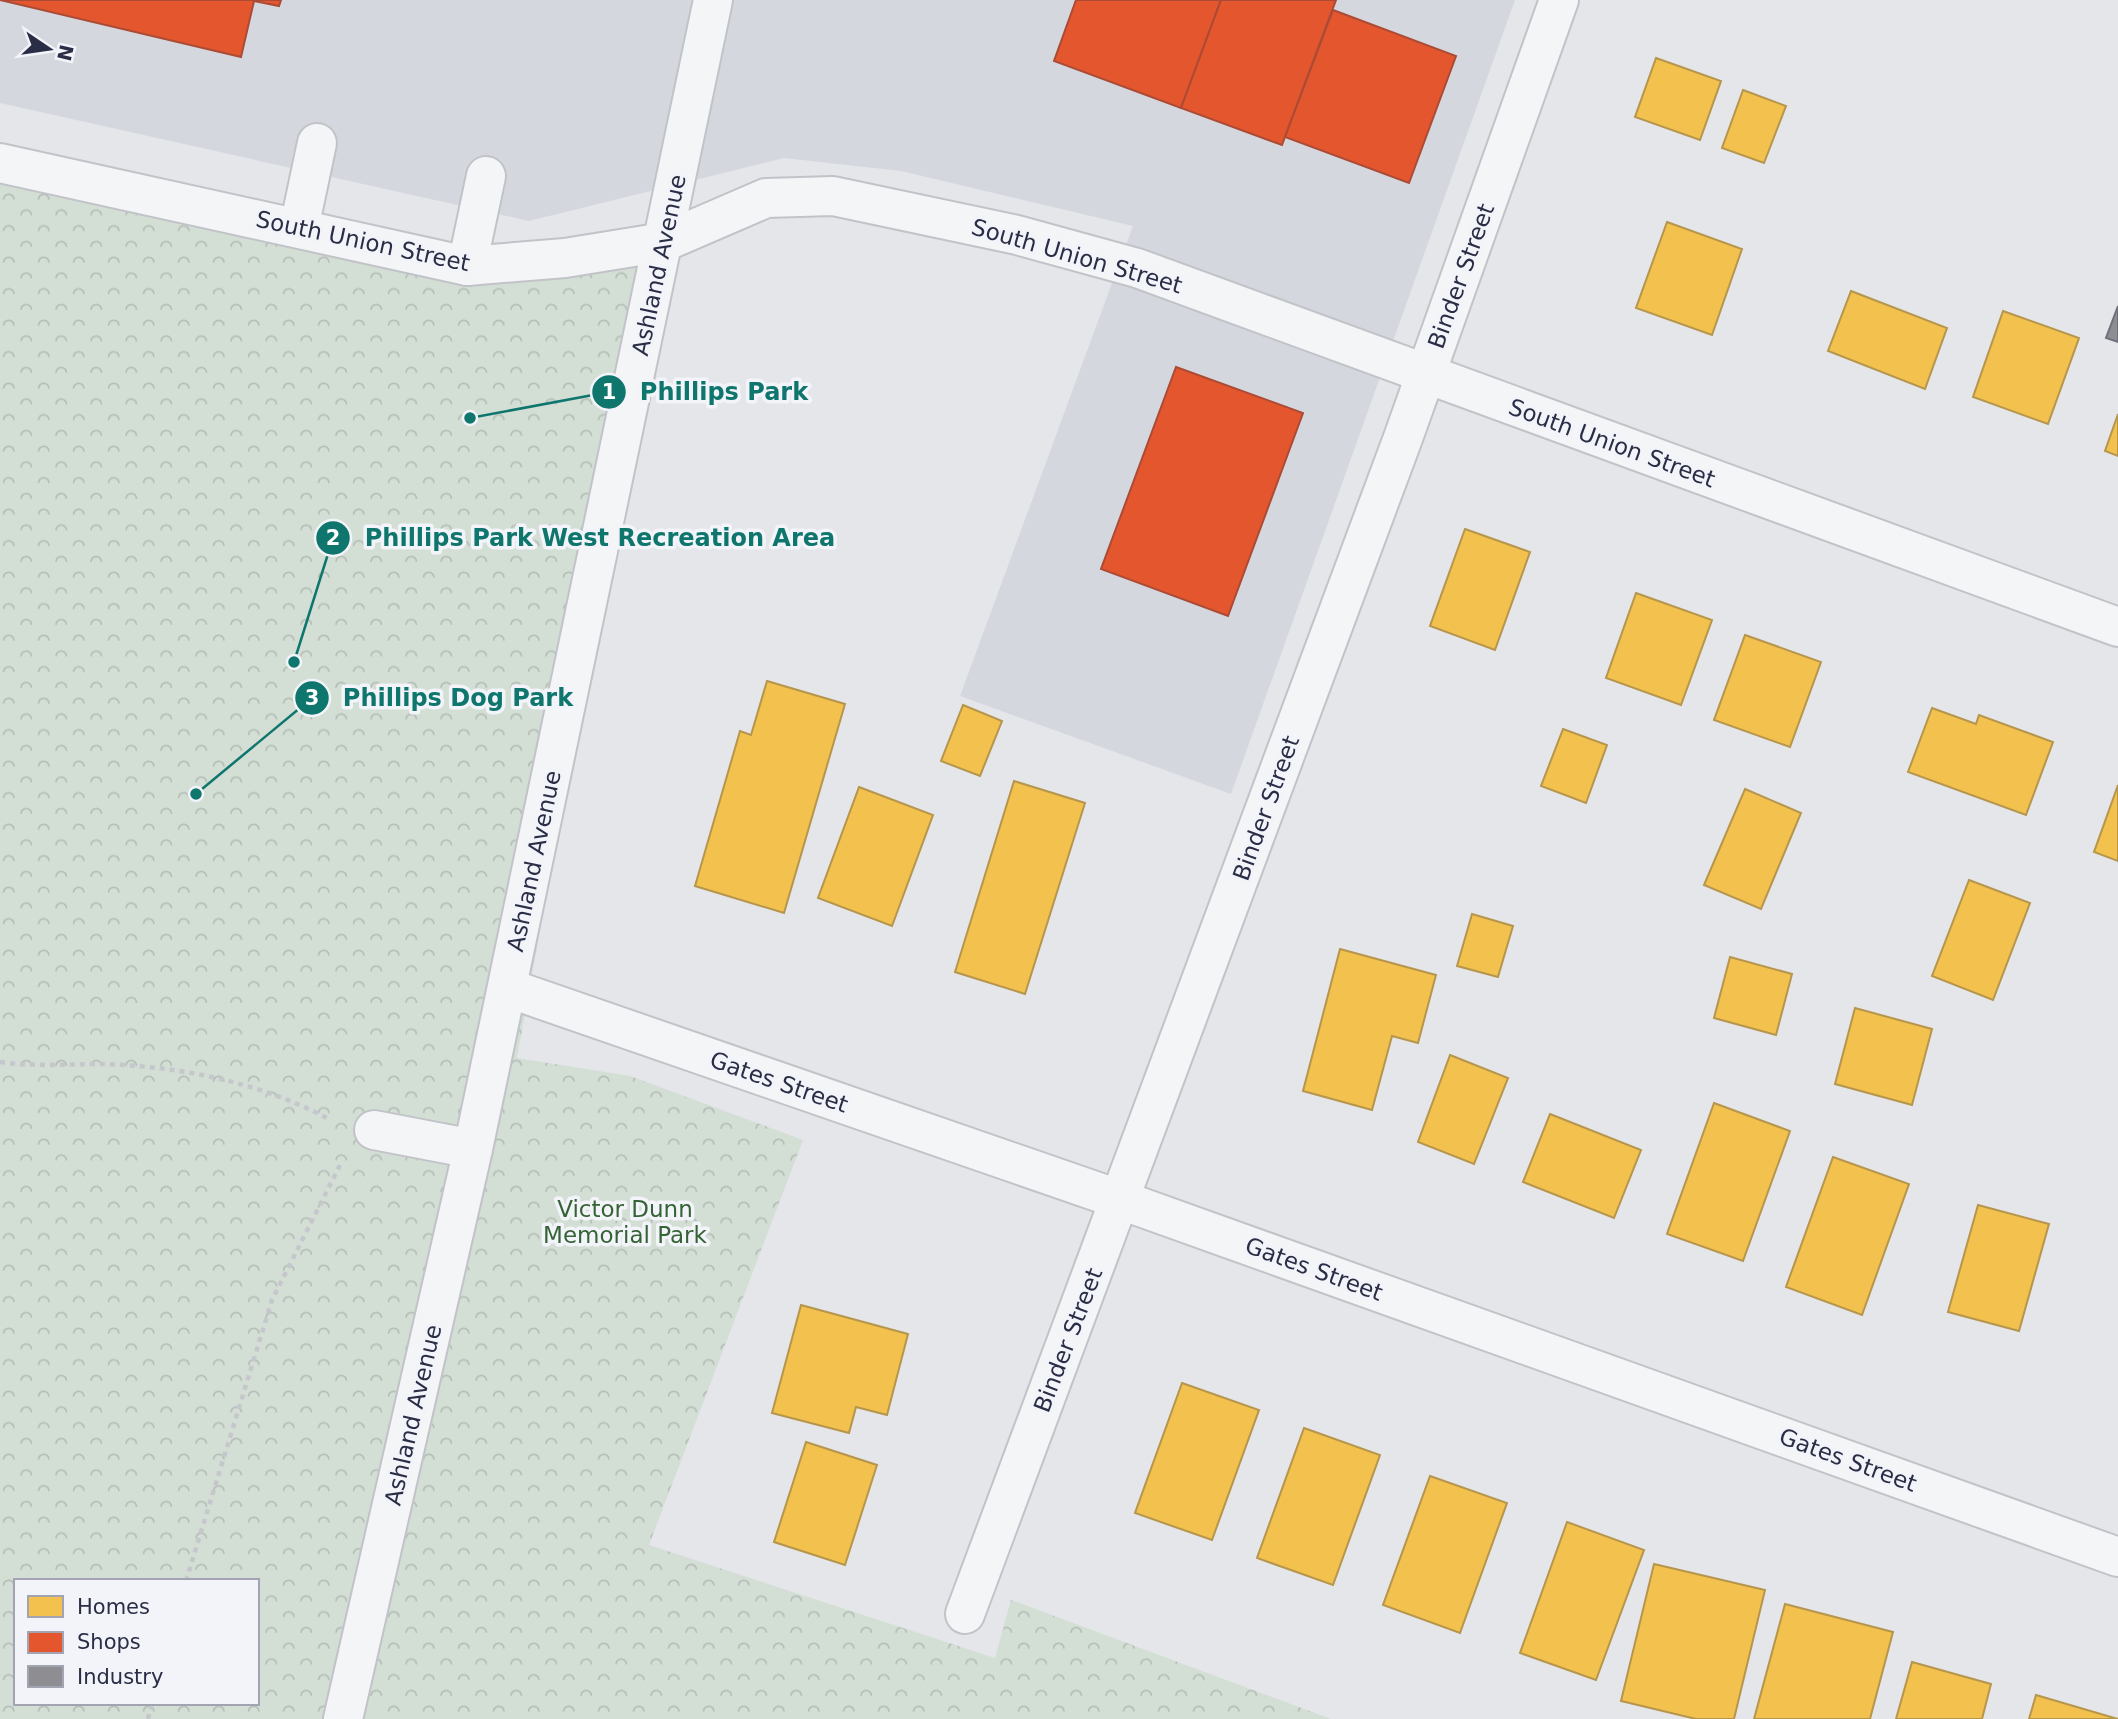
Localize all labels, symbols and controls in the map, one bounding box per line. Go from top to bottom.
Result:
north arrow [14,14,84,84]
text: N [53,43,78,63]
street label: Ashland Avenue [627,172,691,358]
street label: Binder Street [1423,200,1499,352]
street label: South Union Street [254,206,472,276]
street label: South Union Street [969,213,1185,299]
callout: Phillips Park [591,369,822,414]
text: Phillips Park [640,378,809,406]
text: 1 [602,380,616,404]
street label: South Union Street [1505,394,1719,492]
callout: Phillips Park West Recreation Area [316,515,849,560]
text: Phillips Park West Recreation Area [365,524,835,552]
text: 2 [326,526,340,550]
callout: Phillips Dog Park [294,675,588,720]
text: Phillips Dog Park [343,684,574,712]
text: 3 [305,686,319,710]
street label: Binder Street [1228,732,1304,884]
street label: Ashland Avenue [502,768,566,954]
street label: Gates Street [707,1046,851,1118]
park label: Victor Dunn Memorial Park [543,1196,708,1248]
street label: Gates Street [1242,1232,1386,1306]
street label: Binder Street [1029,1264,1107,1416]
street label: Ashland Avenue [380,1322,446,1508]
street label: Gates Street [1776,1423,1920,1497]
legend [14,1579,259,1705]
text: Homes [77,1595,150,1619]
text: Shops [77,1630,141,1654]
text: Industry [77,1665,163,1689]

